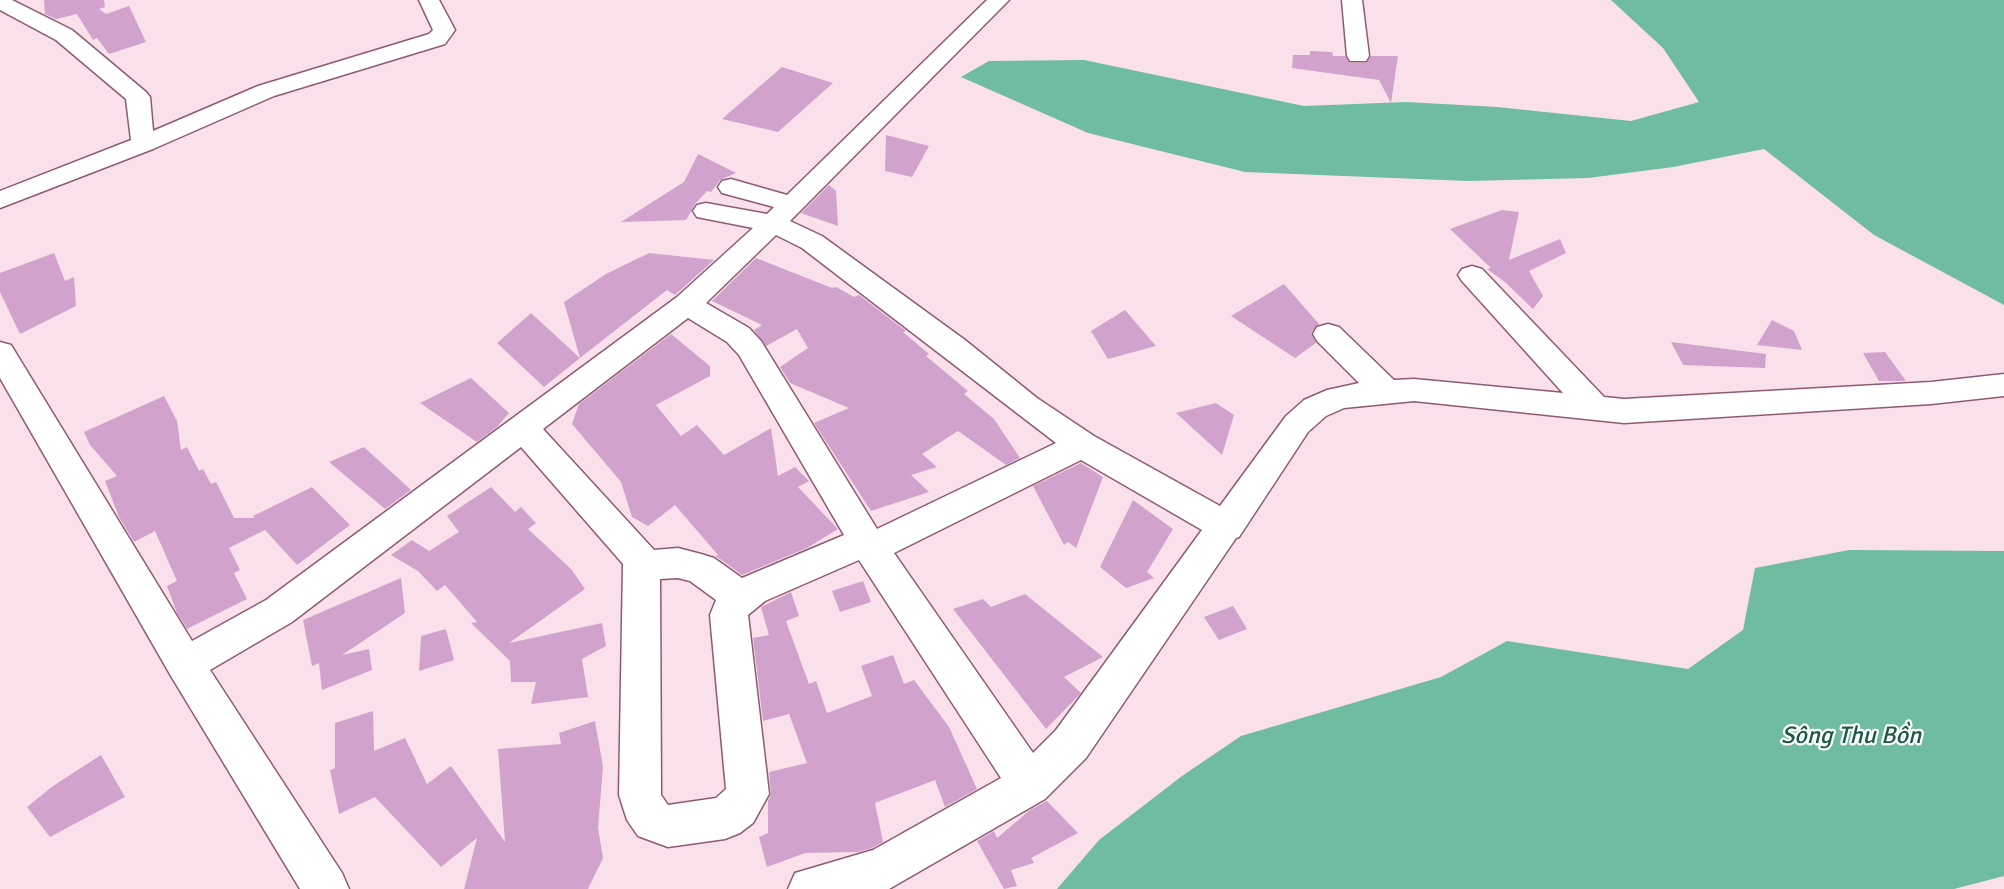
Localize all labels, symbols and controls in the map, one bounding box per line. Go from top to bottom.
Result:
water label: Sông Thu Bồn [1781,723,1921,751]

